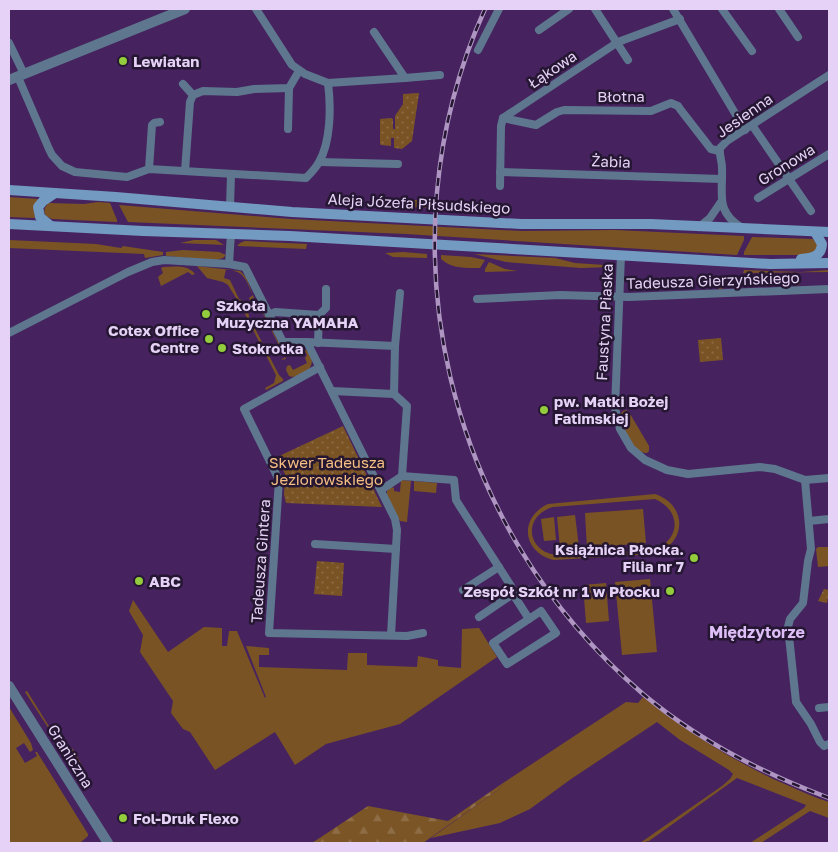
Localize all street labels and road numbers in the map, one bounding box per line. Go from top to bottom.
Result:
street label: Łąkowa [524,46,580,92]
street label: Błotna [597,87,645,105]
street label: Jesienna [712,89,776,141]
street label: Gronowa [754,139,818,189]
street label: Żabia [591,151,631,171]
street label: Aleja Józefa Piłsudskiego [327,189,511,217]
street label: Faustyna Piaska [592,263,616,381]
street label: Tadeusza Gierzyńskiego [626,268,800,292]
street label: Tadeusza Gintera [247,499,273,623]
street label: Graniczna [44,721,98,791]

